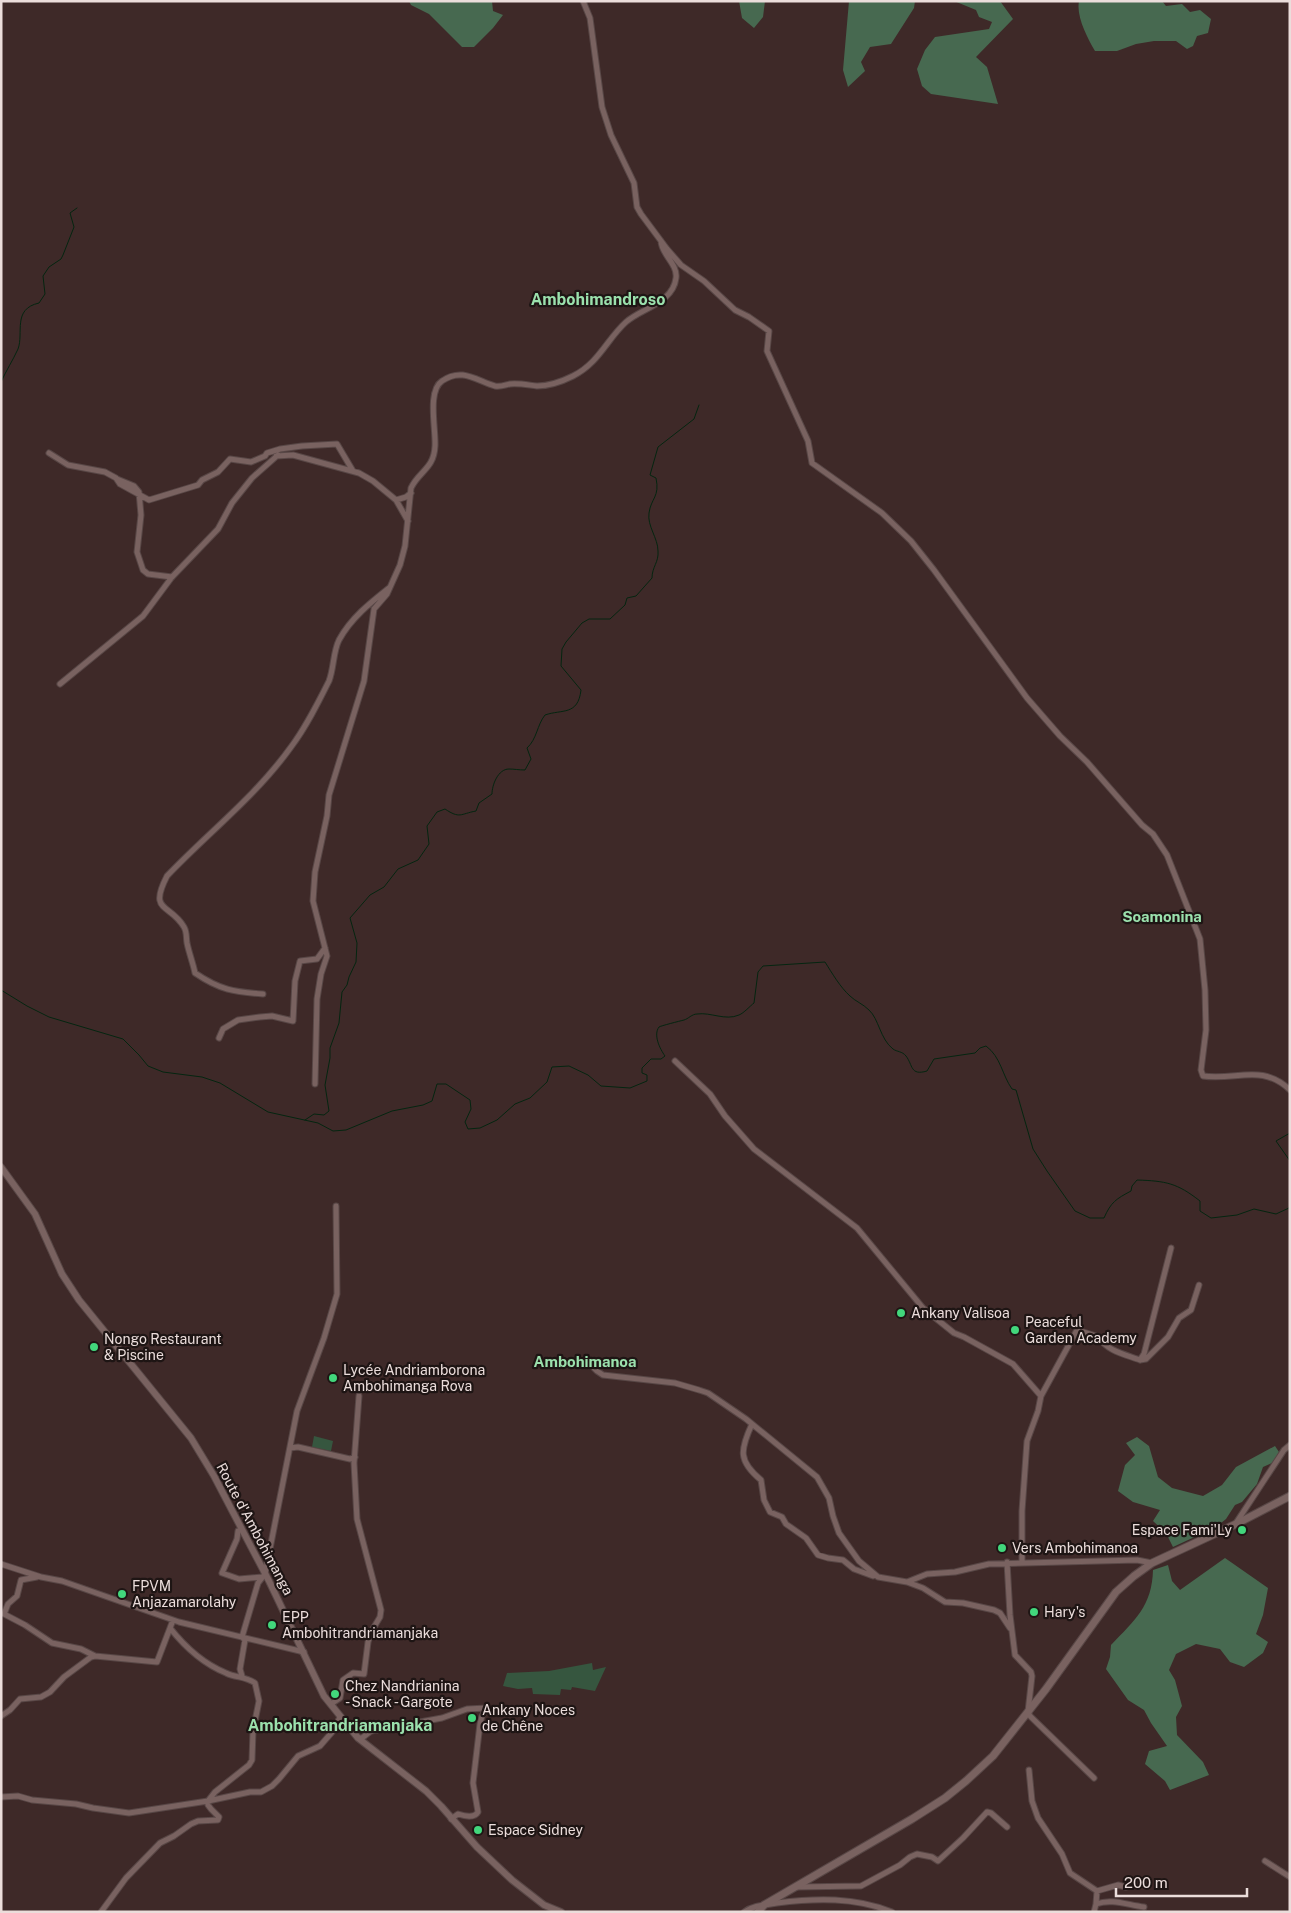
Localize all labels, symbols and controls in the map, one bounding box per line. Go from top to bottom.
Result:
district label: Ambohimandroso [531,290,665,309]
district label: Soamonina [1122,908,1202,925]
place label: Ankany Valisoa [911,1305,1010,1321]
marker: Ankany Valisoa [895,1307,907,1319]
place label: Peaceful Garden Academy [1025,1314,1137,1346]
marker: Peaceful Garden Academy [1009,1324,1021,1336]
place label: Nongo Restaurant & Piscine [104,1331,222,1363]
marker: Nongo Restaurant & Piscine [88,1341,100,1353]
district label: Ambohimanoa [534,1353,636,1370]
place label: Lycée Andriamborona Ambohimanga Rova [343,1362,485,1394]
marker: Lycée Andriamborona Ambohimanga Rova [327,1372,339,1384]
street label: Route d'Ambohimanga [213,1460,297,1598]
place label: Espace Fami'Ly [1132,1522,1233,1538]
marker: Espace Fami'Ly [1236,1524,1248,1536]
place label: Vers Ambohimanoa [1012,1540,1138,1556]
marker: Vers Ambohimanoa [996,1542,1008,1554]
place label: FPVM Anjazamarolahy [132,1578,237,1610]
marker: FPVM Anjazamarolahy [116,1588,128,1600]
place label: Hary's [1044,1604,1085,1620]
marker: Hary's [1028,1606,1040,1618]
place label: EPP Ambohitrandriamanjaka [282,1609,438,1641]
marker: EPP Ambohitrandriamanjaka [266,1619,278,1631]
place label: Chez Nandrianina - Snack - Gargote [345,1678,460,1710]
marker: Chez Nandrianina - Snack - Gargote [329,1688,341,1700]
place label: Ankany Noces de Chêne [482,1702,575,1734]
marker: Ankany Noces de Chêne [466,1712,478,1724]
district label: Ambohitrandriamanjaka [248,1716,432,1735]
place label: Espace Sidney [488,1822,584,1838]
marker: Espace Sidney [472,1824,484,1836]
scale bar [1116,1866,1247,1898]
text: 200 m [1124,1874,1168,1891]

